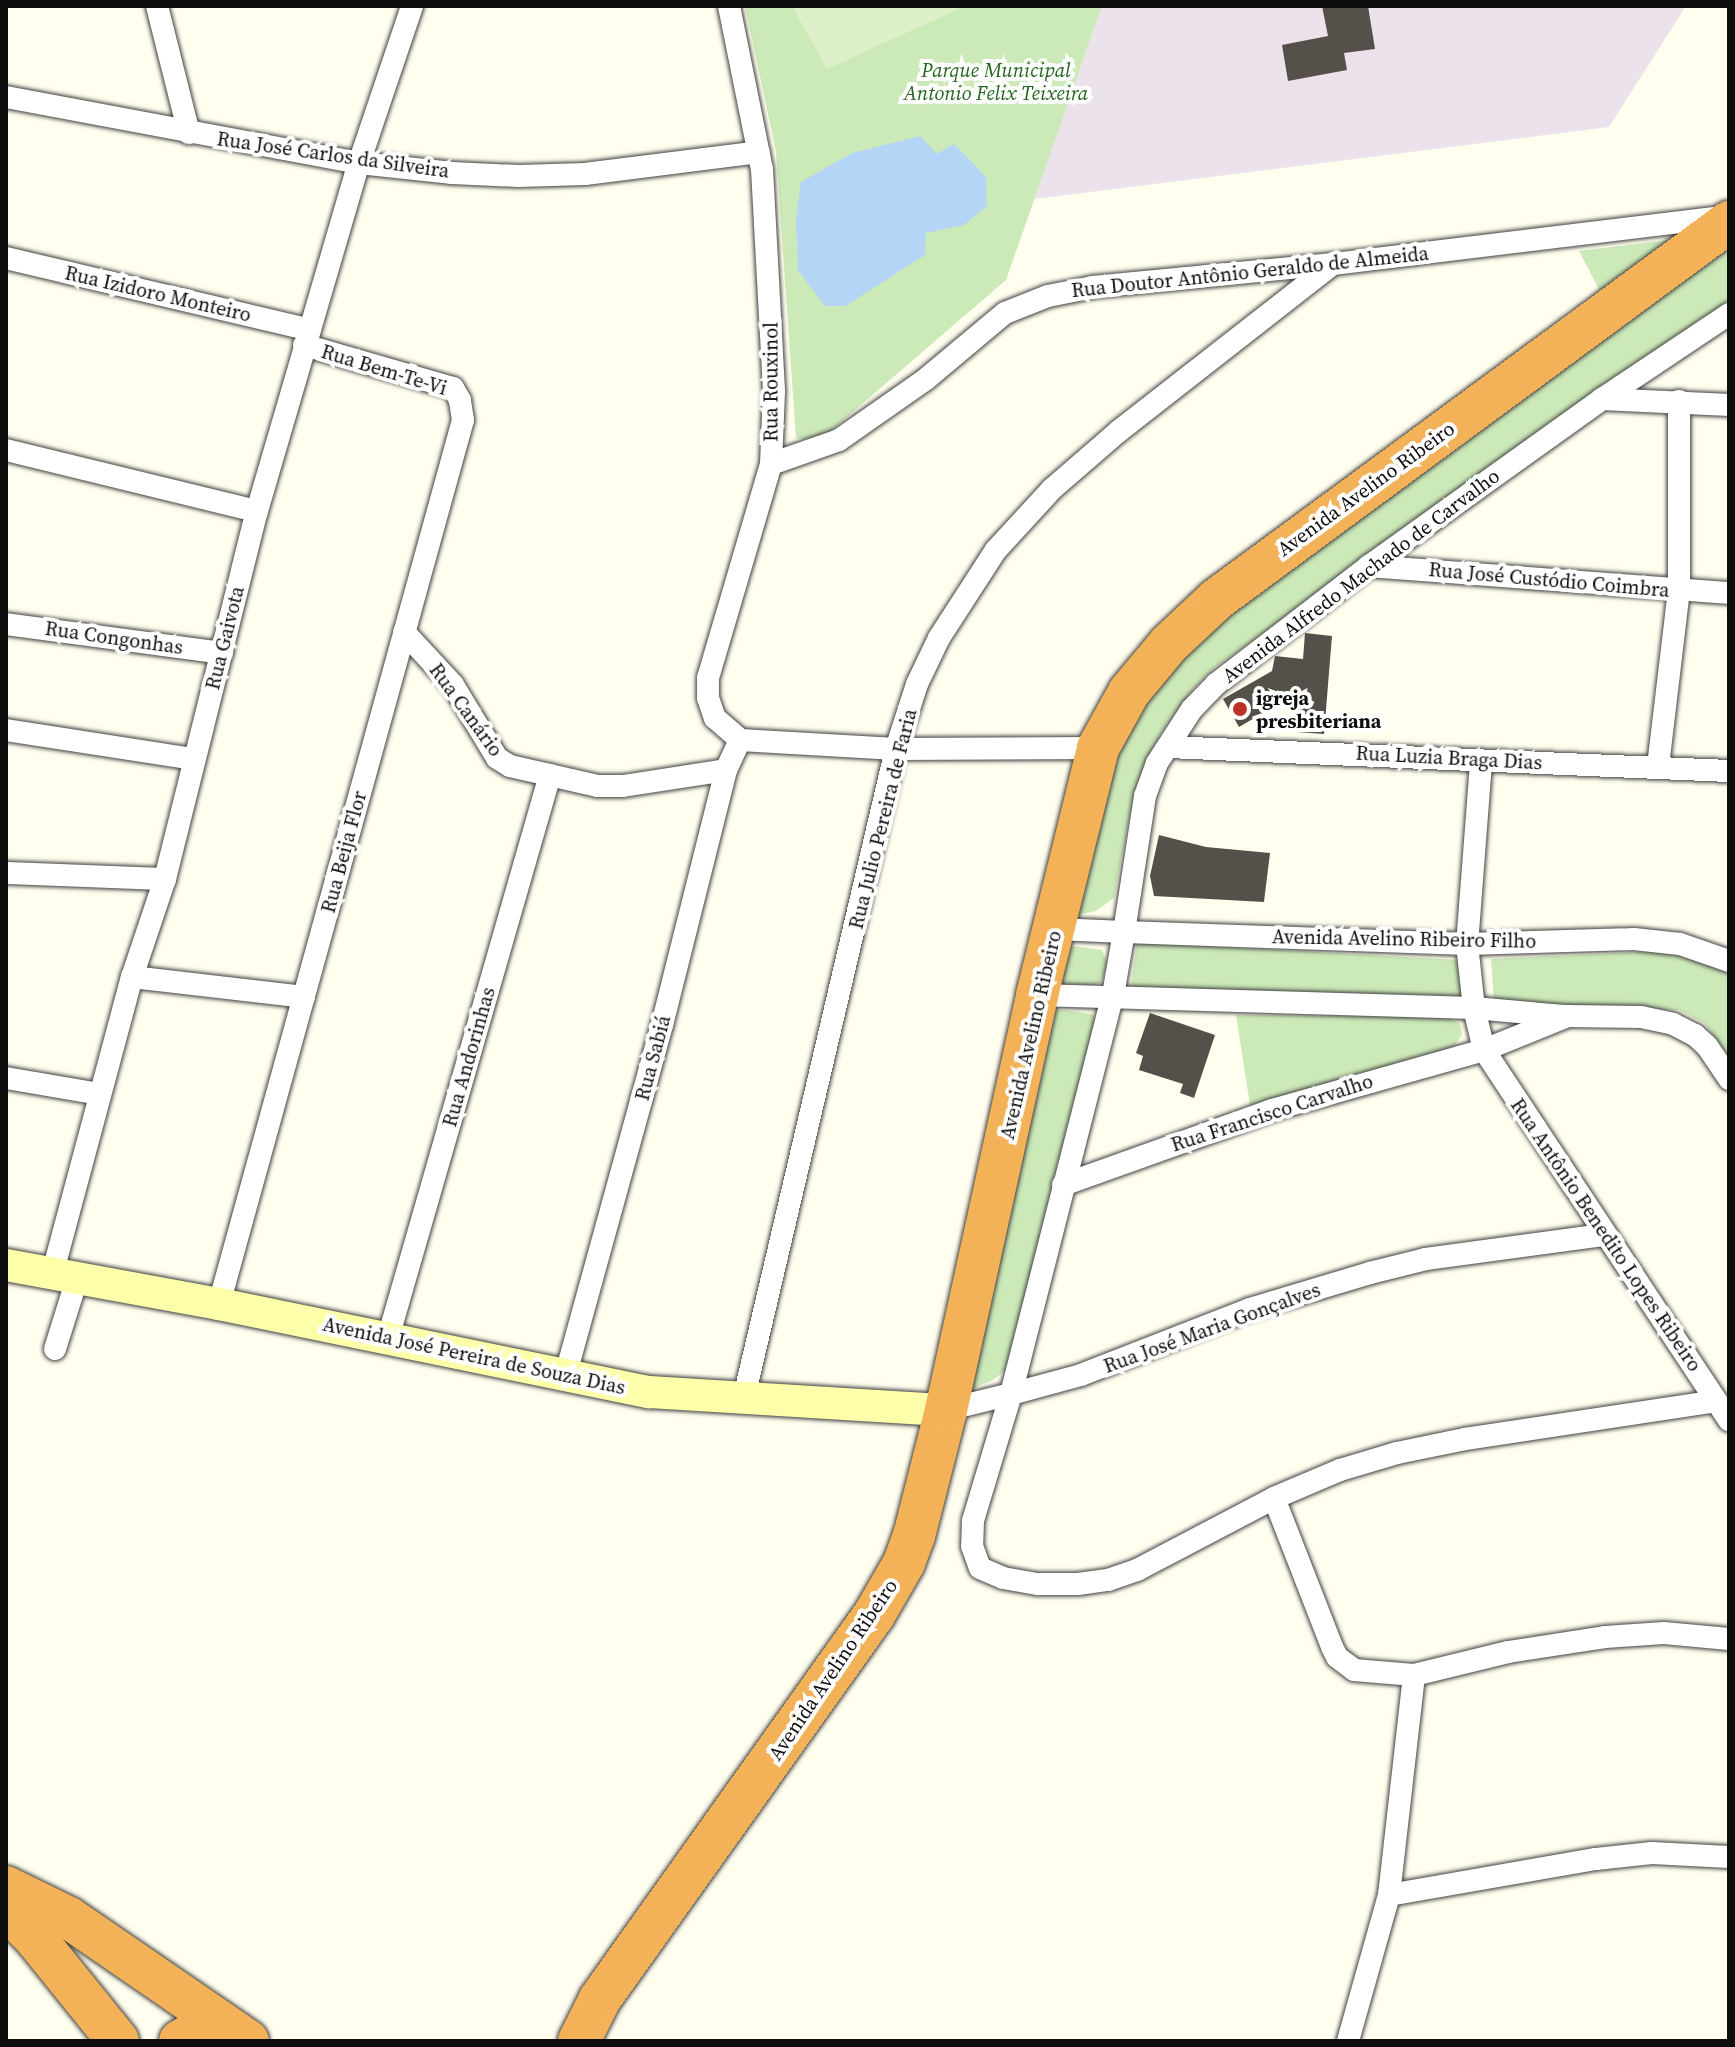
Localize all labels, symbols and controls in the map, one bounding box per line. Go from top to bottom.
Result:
park label: Parque Municipal Antonio Felix Teixeira [904,58,1088,105]
street label: Rua José Carlos da Silveira [215,127,451,183]
street label: Rua Doutor Antônio Geraldo de Almeida [1070,241,1430,303]
street label: Rua Izidoro Monteiro [62,261,254,327]
street label: Rua Rouxinol [759,322,783,442]
street label: Rua Bem-Te-Vi [318,340,450,400]
street label: Avenida Avelino Ribeiro [1273,417,1459,561]
street label: Avenida Alfredo Machado de Carvalho [1218,464,1504,688]
street label: Rua José Custódio Coimbra [1428,558,1670,602]
street label: Rua Gaivota [201,584,249,692]
street label: Rua Congonhas [43,616,185,660]
street label: Rua Canário [424,659,508,761]
place label: igreja presbiteriana [1256,686,1381,733]
marker: igreja presbiteriana [1231,700,1249,718]
street label: Rua Julio Pereira de Faria [844,706,922,932]
street label: Rua Luzia Braga Dias [1355,741,1543,775]
street label: Rua Beija Flor [316,788,372,916]
street label: Avenida Avelino Ribeiro Filho [1272,925,1536,953]
street label: Avenida Avelino Ribeiro [995,928,1067,1142]
street label: Rua Andorinhas [438,984,500,1130]
street label: Rua Sabiá [630,1013,676,1103]
street label: Rua Francisco Carvalho [1168,1069,1376,1157]
street label: Rua Antônio Benedito Lopes Ribeiro [1505,1094,1707,1376]
street label: Rua José Maria Gonçalves [1100,1278,1324,1378]
street label: Avenida José Pereira de Souza Dias [321,1312,627,1400]
street label: Avenida Avelino Ribeiro [763,1575,903,1765]

